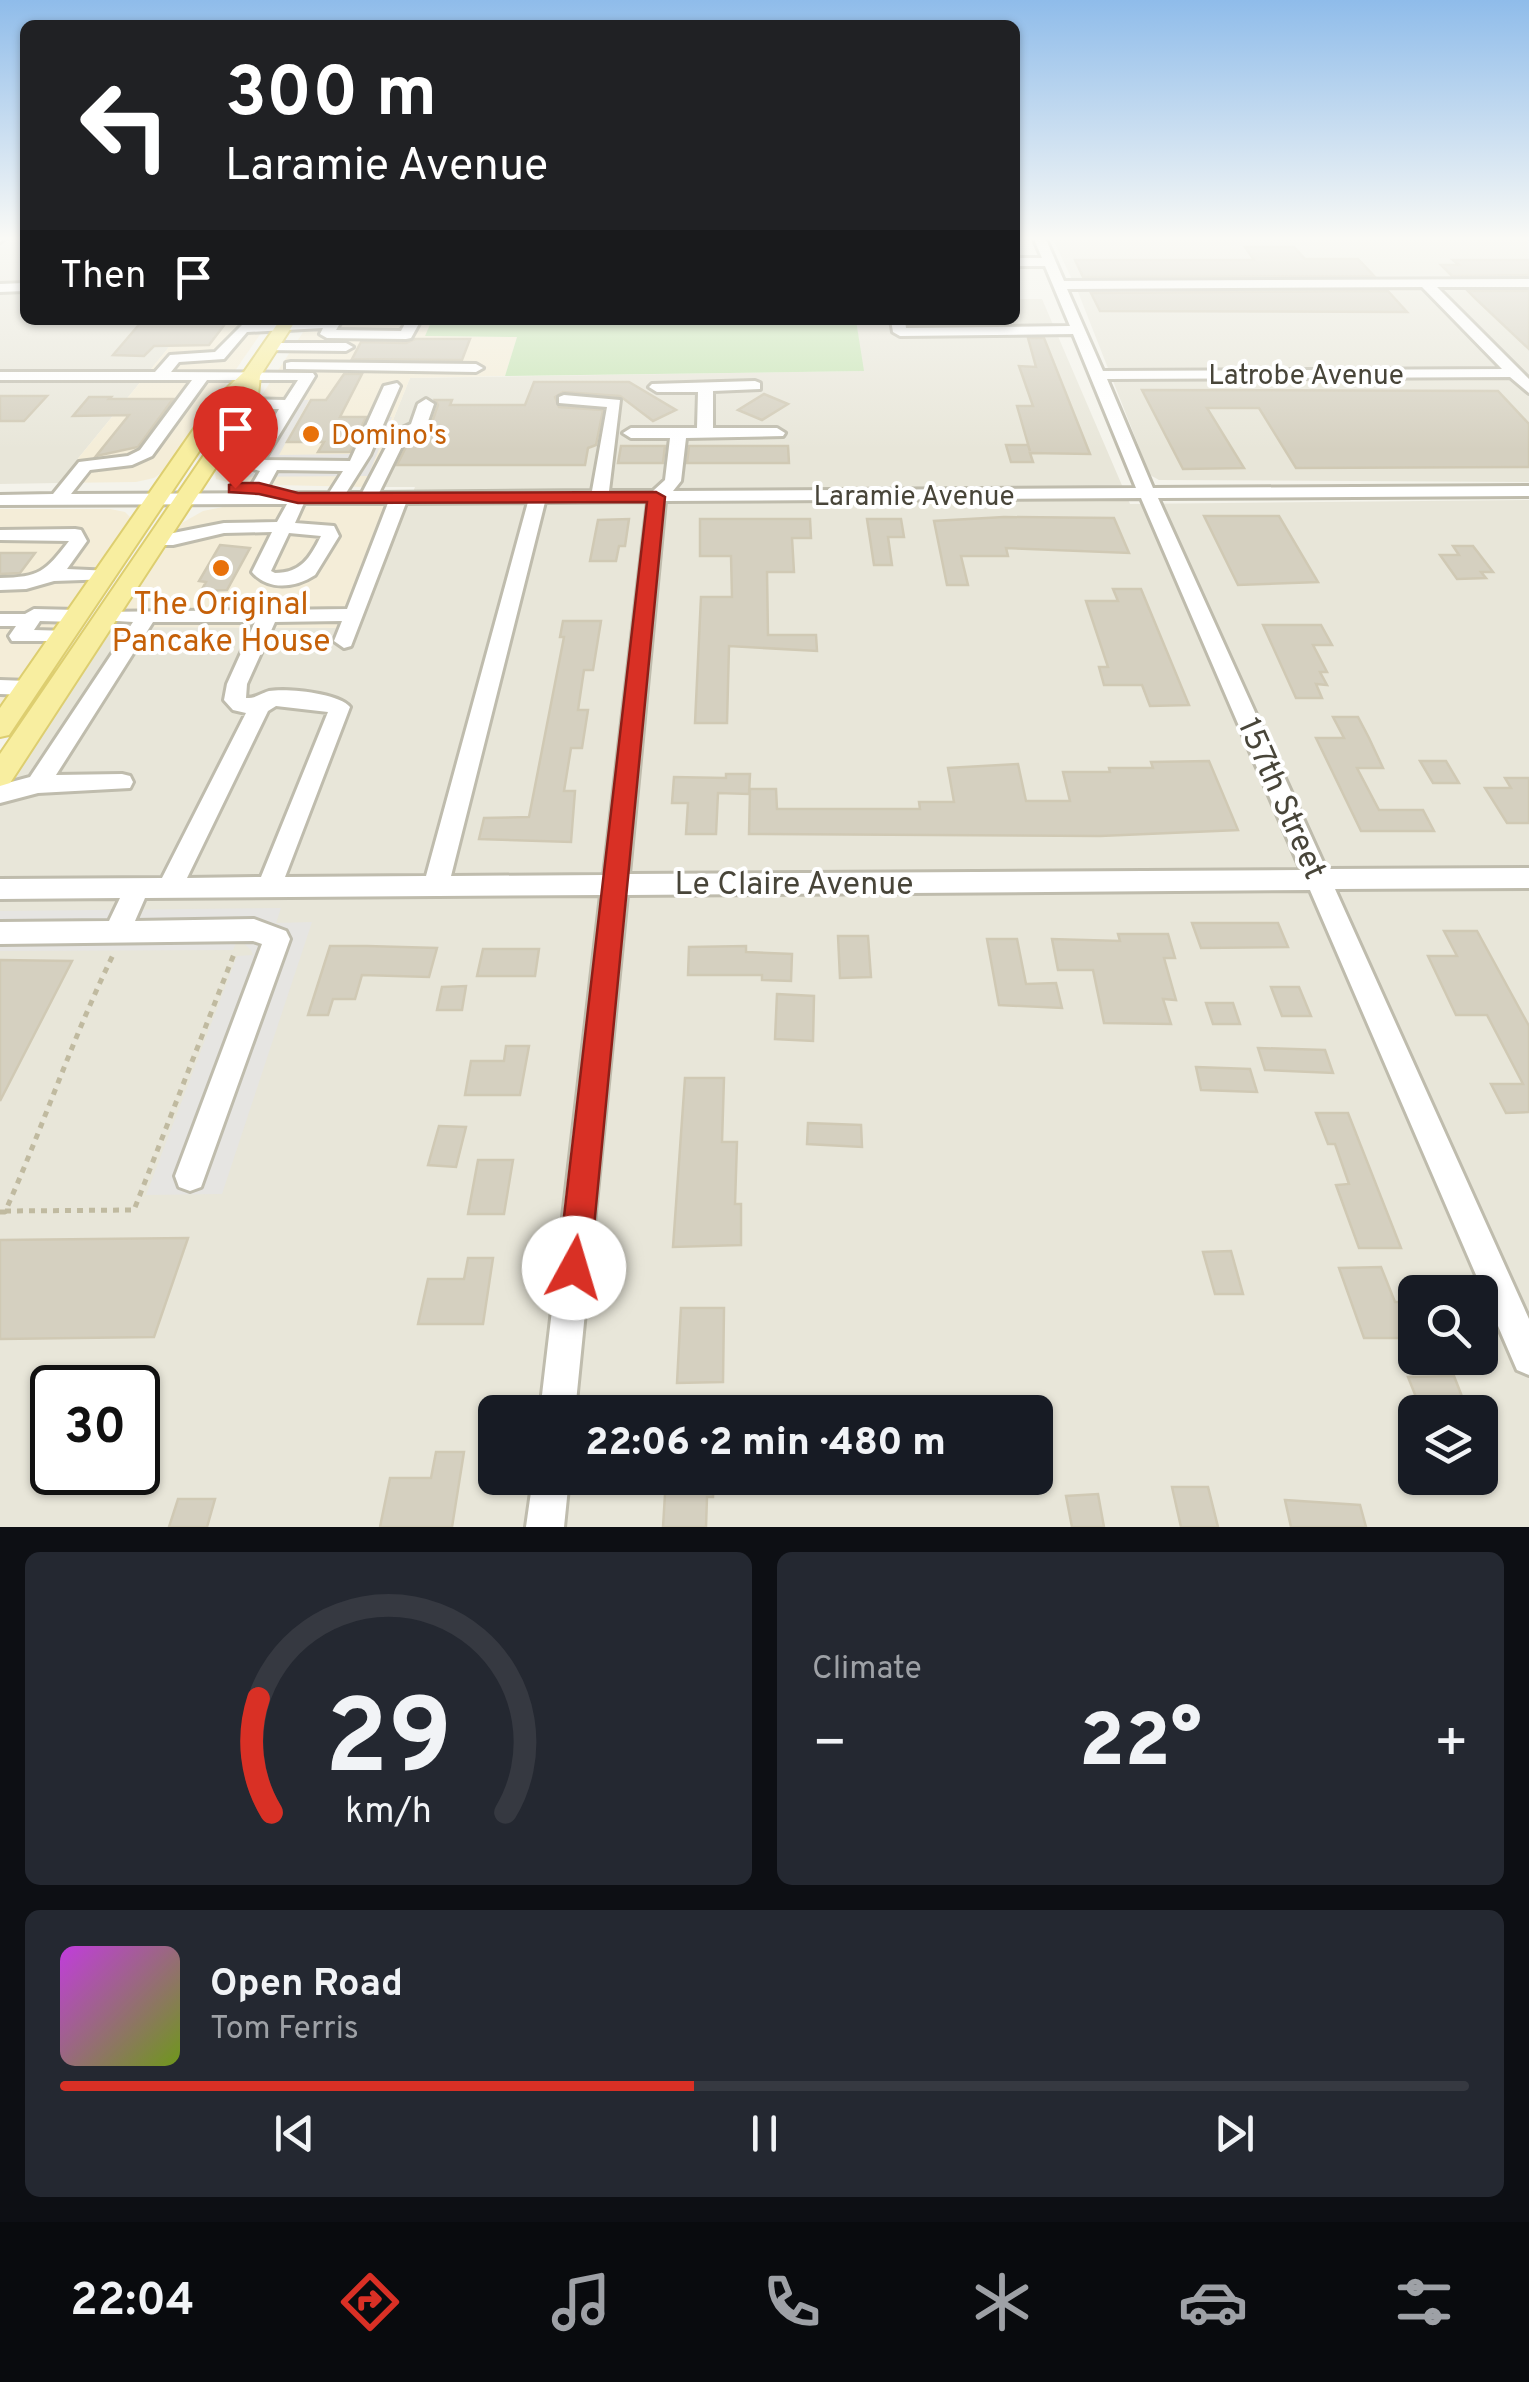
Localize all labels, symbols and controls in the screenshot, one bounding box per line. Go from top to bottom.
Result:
text: 300 m [225,52,437,141]
icon: left [60,60,190,190]
text: Laramie Avenue [225,139,548,196]
icon: arrive [166,250,221,305]
text: Then [60,253,146,302]
street label: Latrobe Avenue [1208,359,1404,395]
pin [193,386,278,489]
icon: arrive [208,401,263,456]
place label: Domino's [331,419,447,455]
marker: Domino's [300,423,322,445]
street label: Laramie Avenue [813,480,1015,516]
marker: The Original Pancake House [210,557,232,579]
place label: The Original Pancake House [112,586,330,663]
street label: 157th Street [1227,712,1334,886]
street label: Le Claire Avenue [675,866,913,906]
position arrow [522,1216,626,1320]
map controls [1398,1275,1498,1495]
button: search [1398,1275,1498,1375]
speed limit sign: 30 [30,1365,160,1495]
button: layers [1398,1395,1498,1495]
text: 22:06 · 2 min · 480 m [585,1420,946,1469]
text: Climate [812,1650,922,1690]
text: 29 [325,1678,452,1810]
text: 22° [1079,1698,1202,1793]
text: − [812,1711,847,1781]
text: + [1434,1711,1469,1781]
text: km/h [345,1790,432,1836]
text: Open Road [210,1961,403,2010]
text: Tom Ferris [210,2010,359,2050]
icon: previous [267,2106,322,2161]
icon: pause [737,2106,792,2161]
icon: next [1207,2106,1262,2161]
icon: directions [335,2267,405,2337]
icon: music [546,2267,616,2337]
icon: phone [757,2267,827,2337]
icon: climate [967,2267,1037,2337]
icon: car [1178,2267,1248,2337]
icon: filters [1389,2267,1459,2337]
text: 22:04 [70,2274,195,2331]

